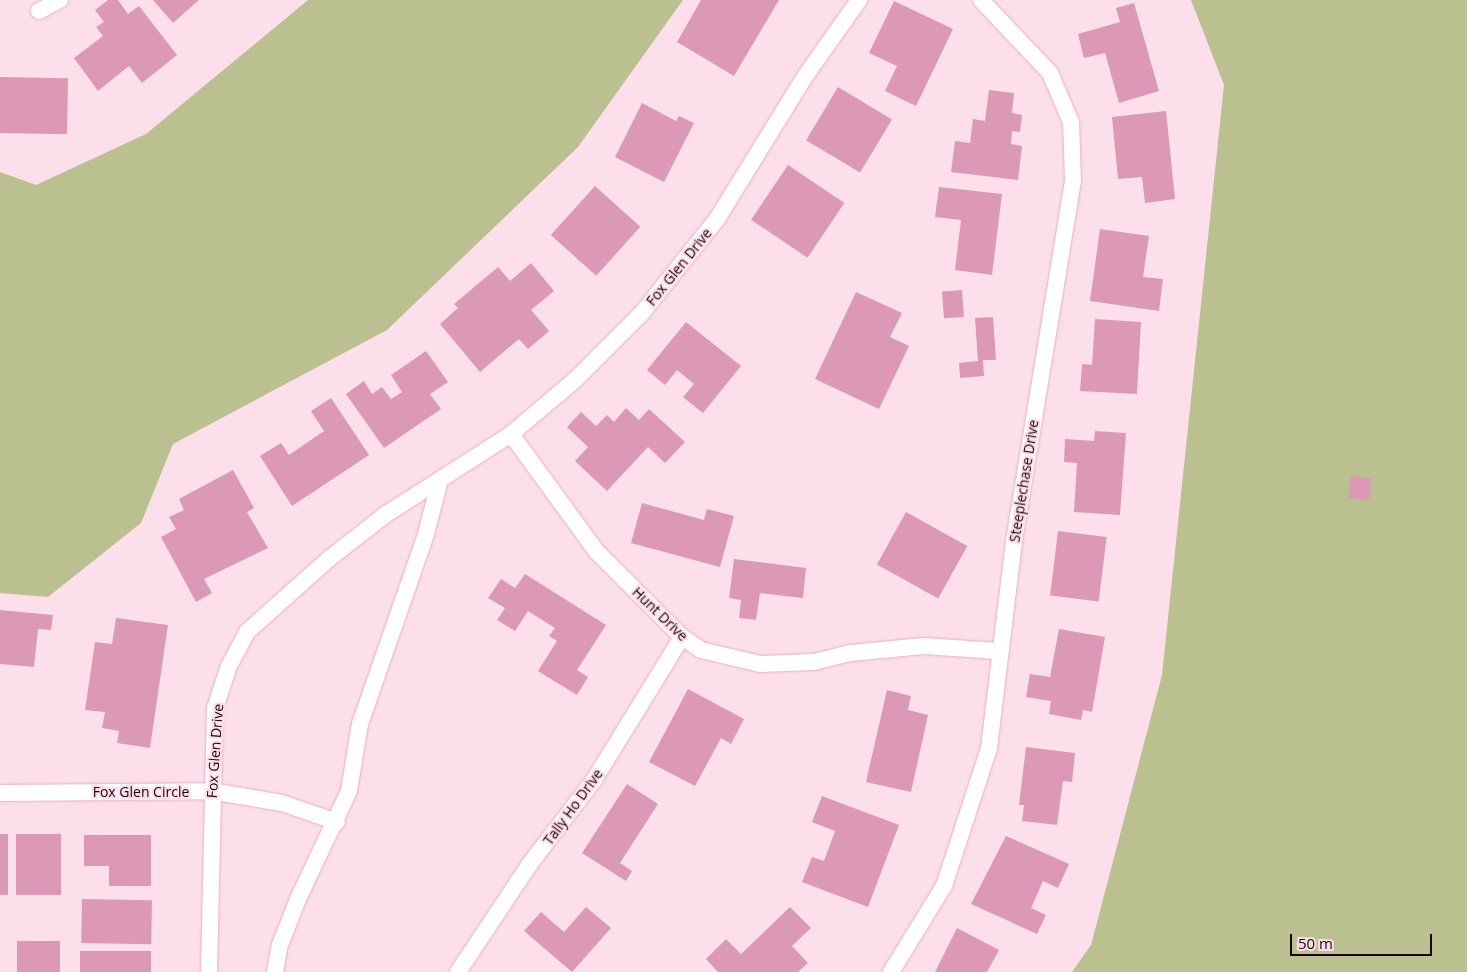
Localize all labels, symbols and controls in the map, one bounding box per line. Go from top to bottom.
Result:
street label: Fox Glen Drive [643,225,715,309]
street label: Steeplechase Drive [1006,419,1042,543]
street label: Hunt Drive [629,584,691,644]
street label: Fox Glen Drive [203,703,227,799]
street label: Tally Ho Drive [540,766,606,848]
street label: Fox Glen Circle [93,784,189,800]
scale bar [1292,924,1434,956]
text: 50 m [1298,933,1333,953]

